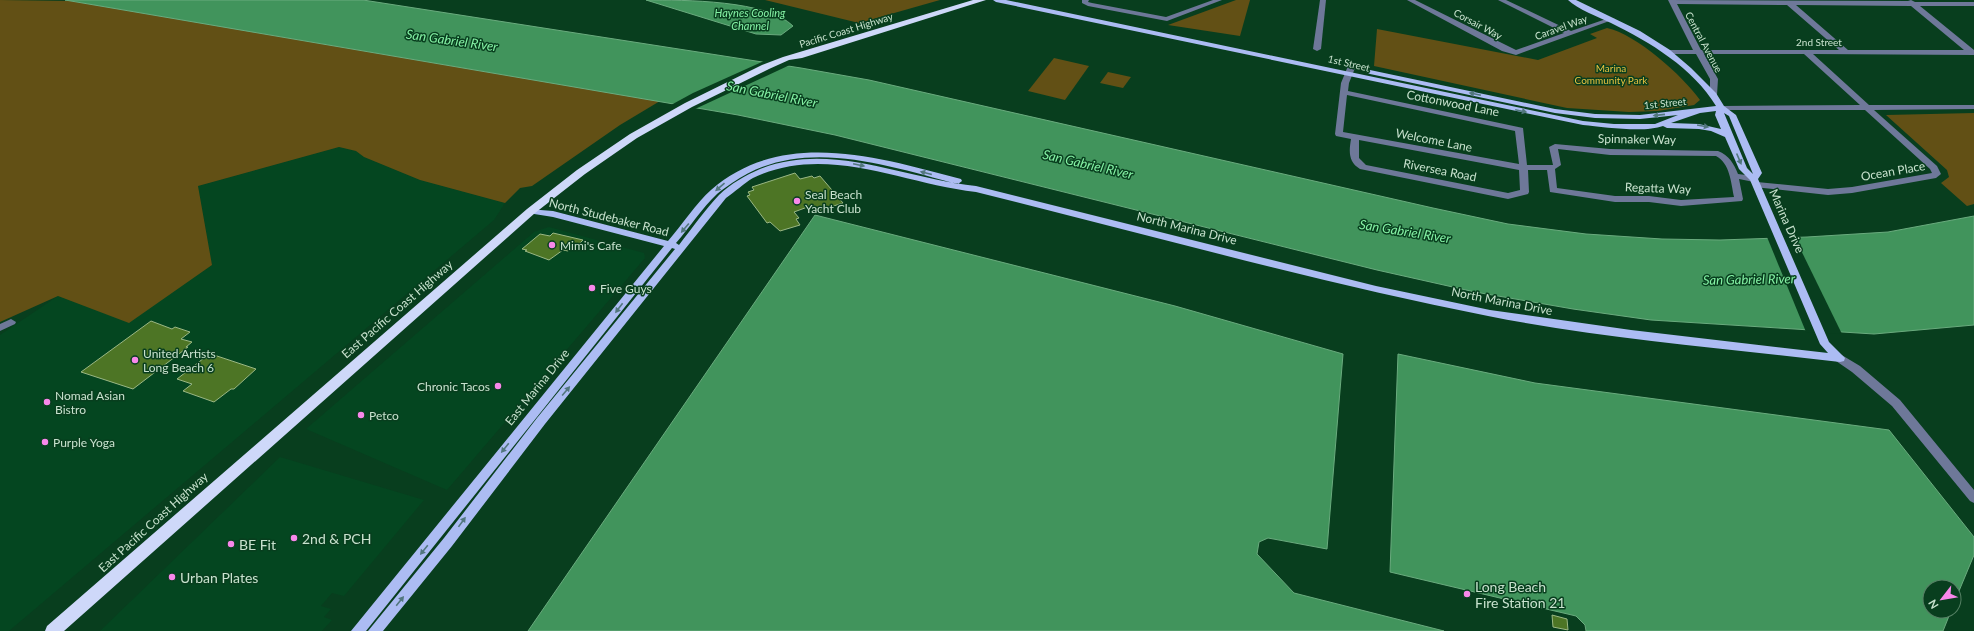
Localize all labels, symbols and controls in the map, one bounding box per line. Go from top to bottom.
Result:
water label: Haynes Cooling Channel [715,6,786,32]
street label: Corsair Way [1452,6,1505,42]
street label: Pacific Coast Highway [798,10,895,50]
street label: Central Avenue [1683,10,1725,74]
street label: Caravel Way [1533,12,1590,42]
water label: San Gabriel River [405,26,499,54]
street label: 2nd Street [1796,36,1842,48]
street label: 1st Street [1327,52,1372,74]
park label: Marina Community Park [1575,62,1648,86]
water label: San Gabriel River [725,77,819,111]
street label: Cottonwood Lane [1405,87,1501,119]
one-way arrow [1469,90,1481,96]
street label: 1st Street [1643,95,1687,111]
one-way arrow [1515,108,1527,114]
one-way arrow [1652,112,1665,118]
one-way arrow [1697,123,1709,129]
street label: Welcome Lane [1394,125,1474,155]
street label: Spinnaker Way [1598,131,1677,147]
water label: San Gabriel River [1041,146,1135,182]
one-way arrow [1736,154,1742,165]
street label: Riversea Road [1402,156,1478,184]
street label: Ocean Place [1860,158,1926,184]
one-way arrow [853,163,865,169]
one-way arrow [920,169,932,175]
street label: Regatta Way [1625,179,1692,197]
one-way arrow [714,183,725,192]
place label: Seal Beach Yacht Club [805,187,862,216]
street label: Marina Drive [1766,187,1808,255]
street label: North Studebaker Road [547,195,671,239]
marker: Seal Beach Yacht Club [792,196,802,206]
street label: North Marina Drive [1135,208,1239,248]
water label: San Gabriel River [1358,216,1452,246]
one-way arrow [680,223,689,233]
place label: Mimi's Cafe [560,238,622,253]
marker: Mimi's Cafe [547,240,557,250]
street label: East Pacific Coast Highway [338,256,456,361]
water label: San Gabriel River [1703,270,1796,288]
place label: Five Guys [600,281,652,296]
marker: Five Guys [587,283,597,293]
street label: North Marina Drive [1450,284,1554,318]
one-way arrow [615,302,623,313]
place label: United Artists Long Beach 6 [143,346,216,375]
street label: East Marina Drive [502,346,572,428]
marker: United Artists Long Beach 6 [130,355,140,365]
place label: Chronic Tacos [417,379,490,394]
marker: Chronic Tacos [493,381,503,391]
one-way arrow [561,385,570,396]
place label: Nomad Asian Bistro [55,388,125,417]
marker: Nomad Asian Bistro [42,397,52,407]
place label: Petco [369,408,399,423]
marker: Petco [356,410,366,420]
place label: Purple Yoga [53,435,115,450]
marker: Purple Yoga [40,437,50,447]
one-way arrow [501,443,510,454]
street label: East Pacific Coast Highway [95,468,211,575]
one-way arrow [458,517,466,528]
place label: 2nd & PCH [302,530,371,547]
marker: 2nd & PCH [289,533,299,543]
place label: BE Fit [239,536,276,553]
marker: BE Fit [226,539,236,549]
one-way arrow [419,544,428,555]
place label: Urban Plates [180,569,258,586]
marker: Urban Plates [167,572,177,582]
place label: Long Beach Fire Station 21 [1475,578,1565,611]
north arrow [1922,579,1962,619]
marker: Long Beach Fire Station 21 [1462,589,1472,599]
one-way arrow [395,595,404,606]
text: N [1925,597,1941,611]

